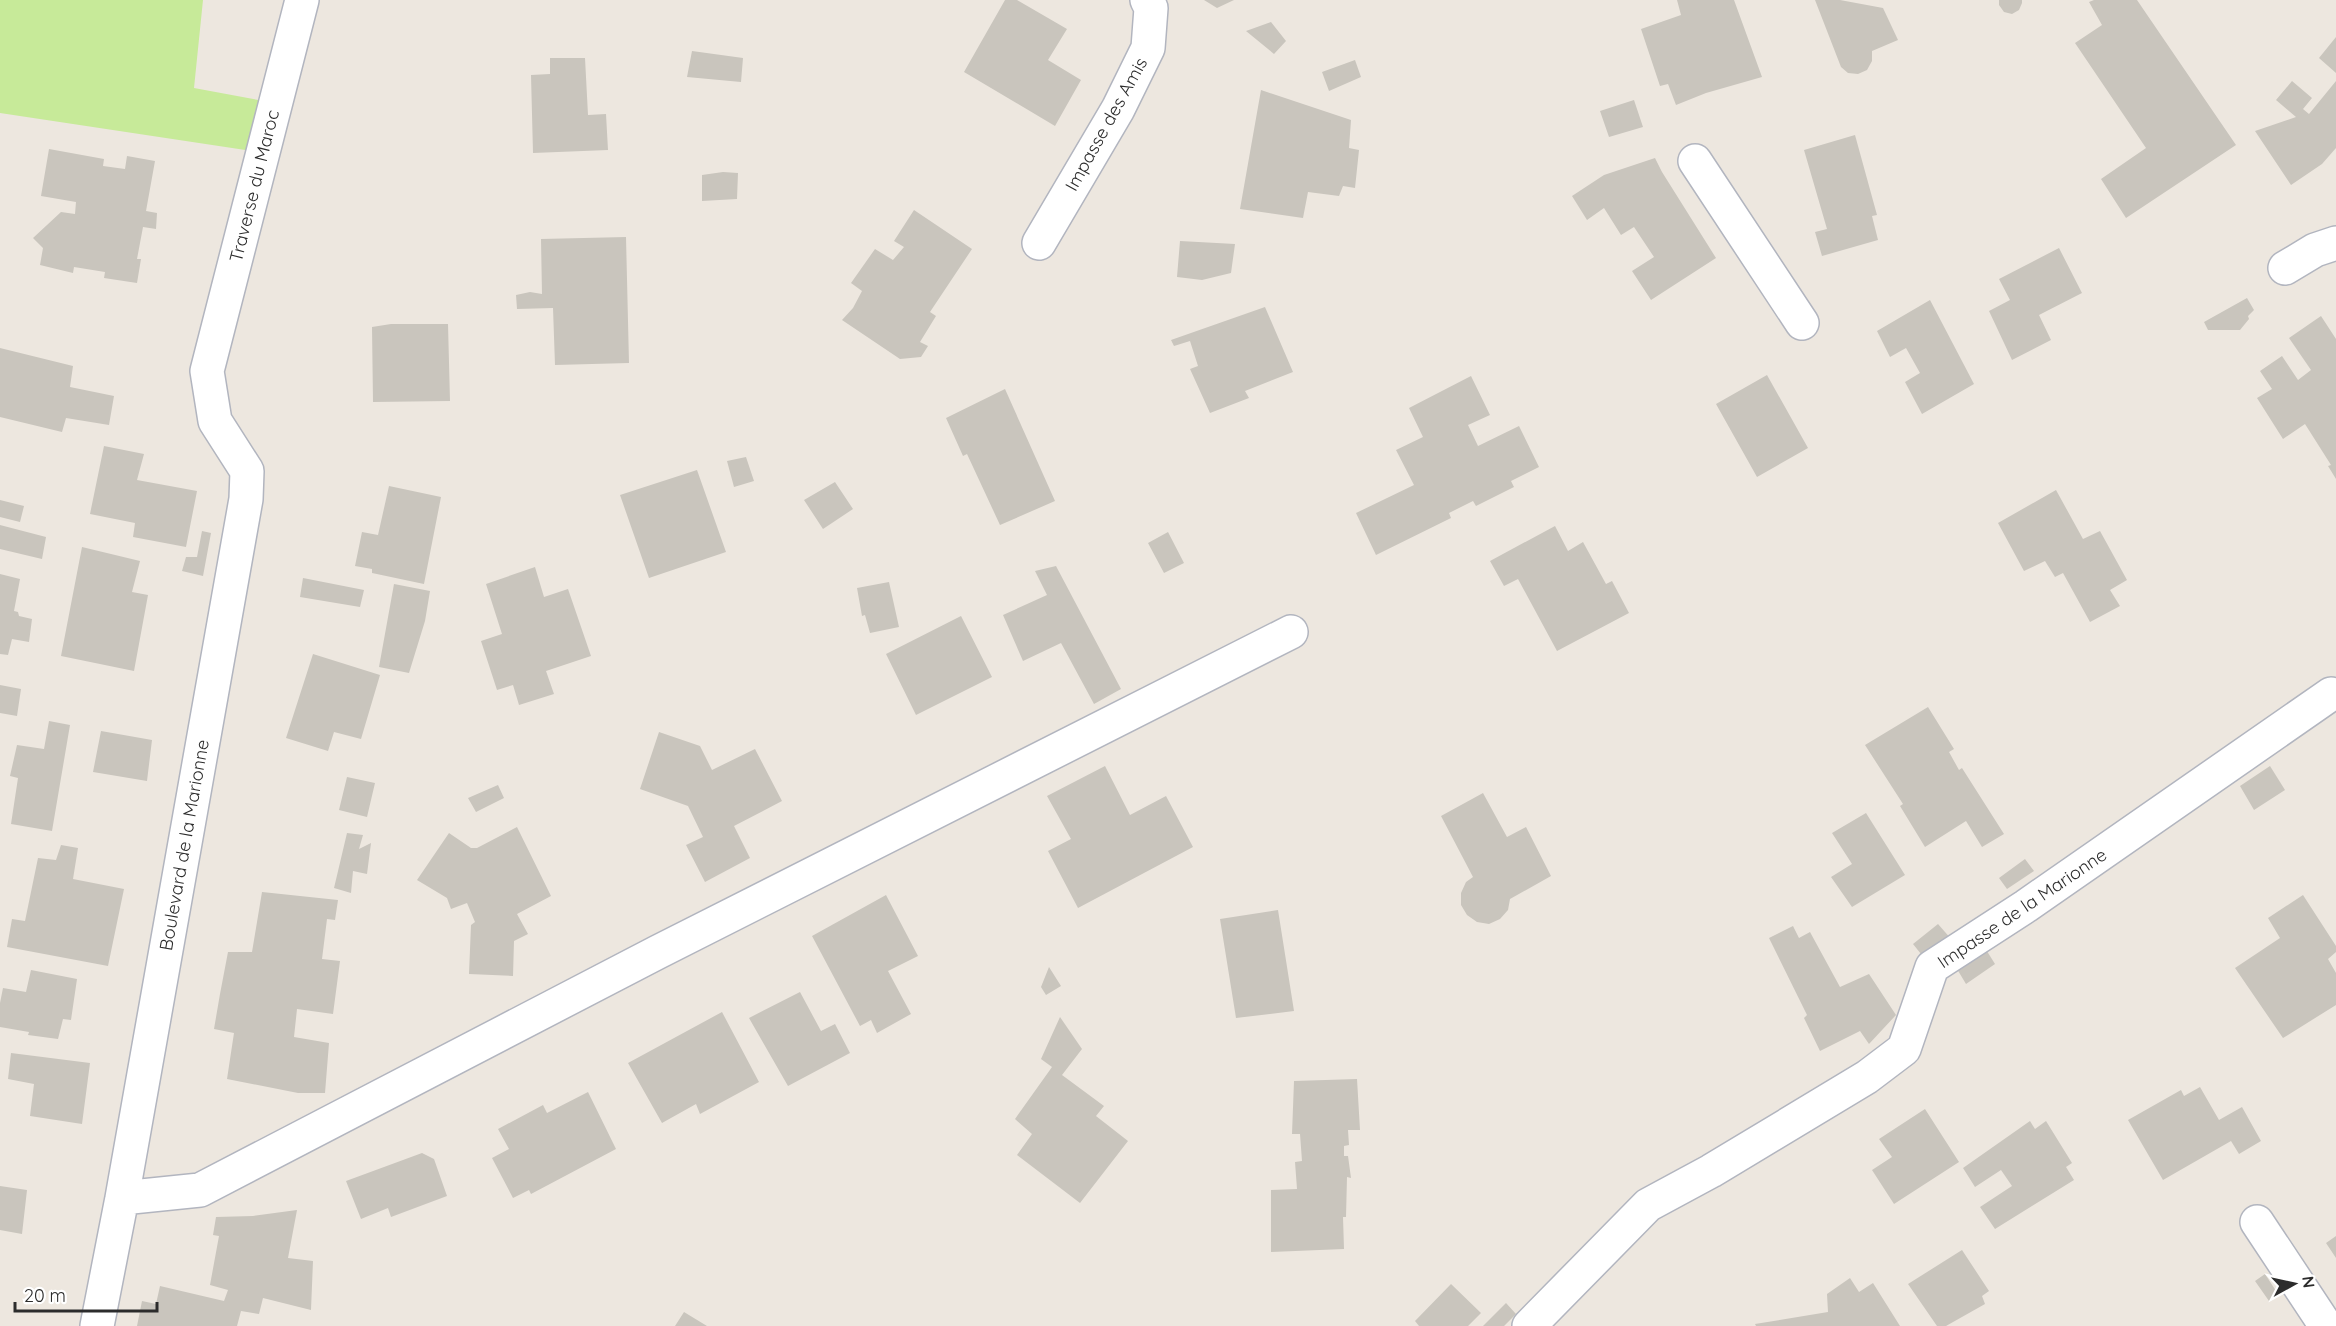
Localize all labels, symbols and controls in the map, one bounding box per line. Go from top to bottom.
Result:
street label: Impasse des Amis [1060,53,1152,195]
street label: Traverse du Maroc [224,107,284,265]
street label: Boulevard de la Marionne [154,738,214,952]
street label: Impasse de la Marionne [1933,843,2111,973]
north arrow [2264,1254,2324,1314]
scale bar [15,1275,158,1313]
text: N [2298,1275,2320,1289]
text: 20 m [24,1284,66,1307]

